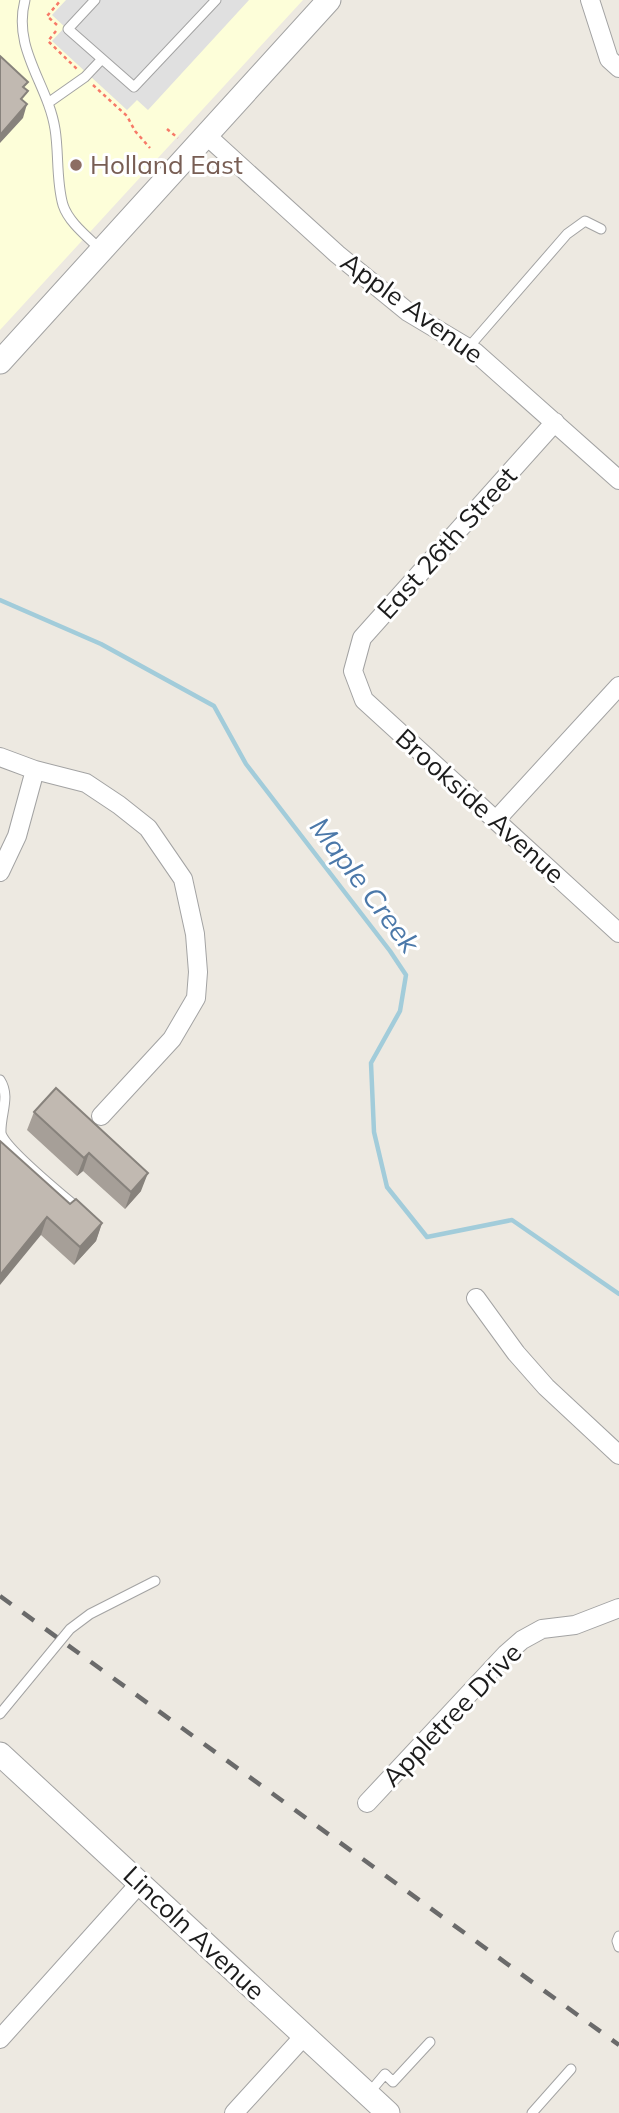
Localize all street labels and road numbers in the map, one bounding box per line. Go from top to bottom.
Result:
street label: Apple Avenue [335,245,490,370]
street label: East 26th Street [370,460,524,626]
street label: Brookside Avenue [389,721,572,890]
street label: Appletree Drive [375,1636,528,1793]
street label: Lincoln Avenue [117,1859,272,2007]

